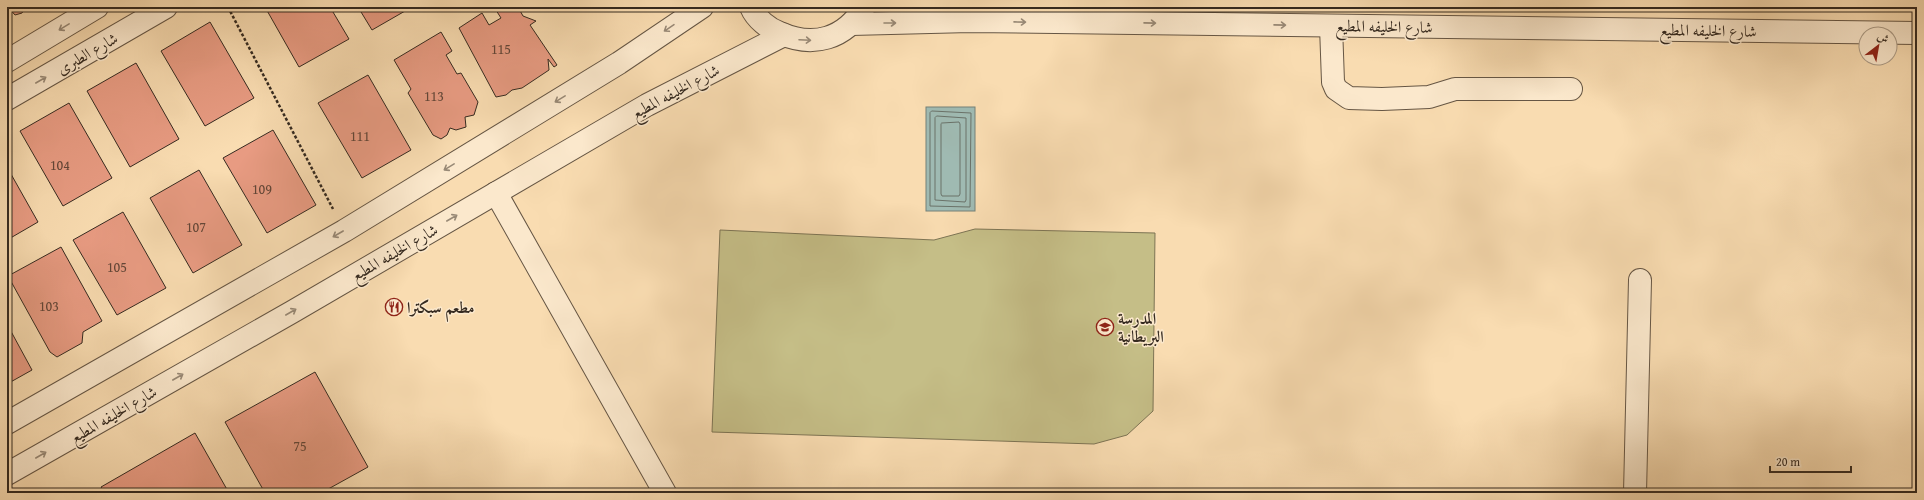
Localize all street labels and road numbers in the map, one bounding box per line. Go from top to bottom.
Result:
street label: شارع الخليفه المطيع [1335,13,1433,43]
street label: شارع الخليفه المطيع [1659,17,1757,47]
street label: شارع الطبرى [52,26,123,82]
street label: شارع الخليفه المطيع [626,58,725,128]
street label: شارع الخليفه المطيع [346,217,444,290]
street label: شارع الخليفه المطيع [65,379,163,452]

